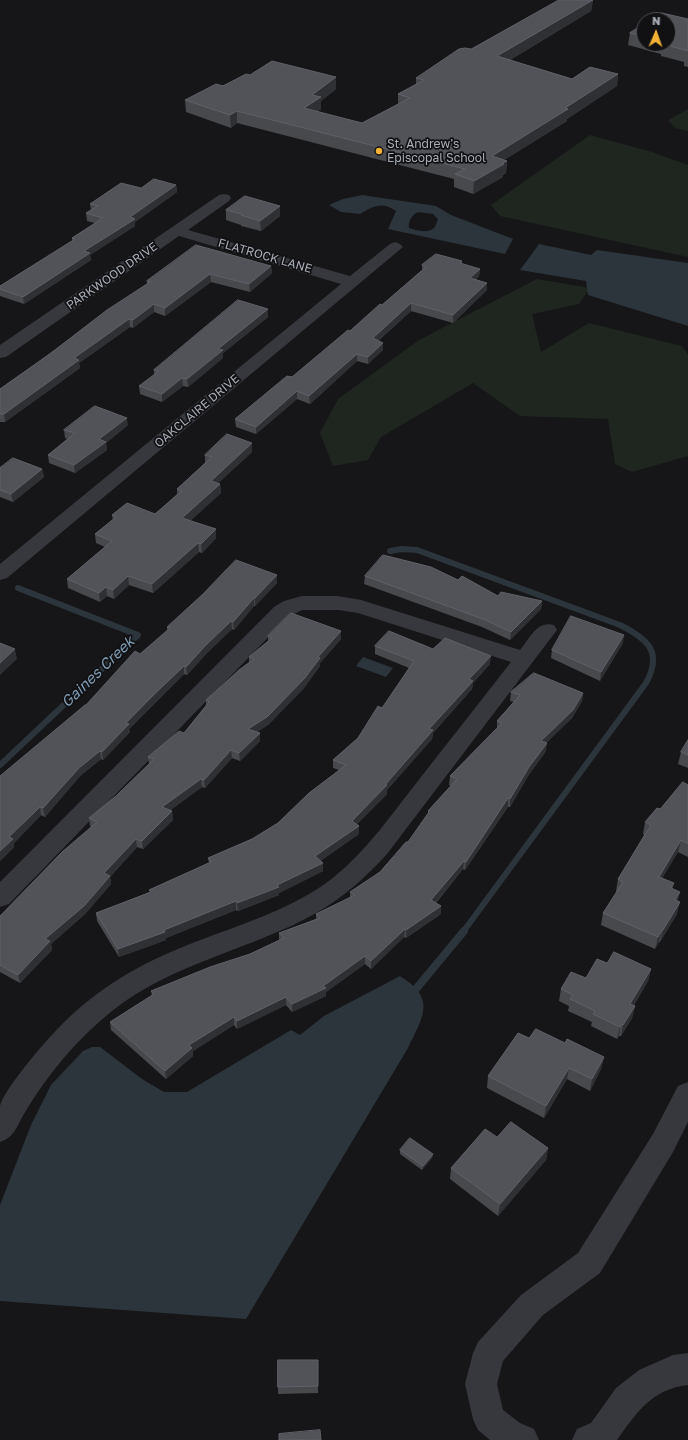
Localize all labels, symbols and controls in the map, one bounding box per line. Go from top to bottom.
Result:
north arrow [636,12,676,52]
text: N [652,14,661,27]
place label: St. Andrew's Episcopal School [387,137,486,165]
marker: St. Andrew's Episcopal School [374,146,384,156]
street label: FLATROCK LANE [216,236,314,276]
street label: PARKWOOD DRIVE [64,239,160,313]
street label: OAKCLAIRE DRIVE [152,371,242,451]
water label: Gaines Creek [58,633,138,711]

